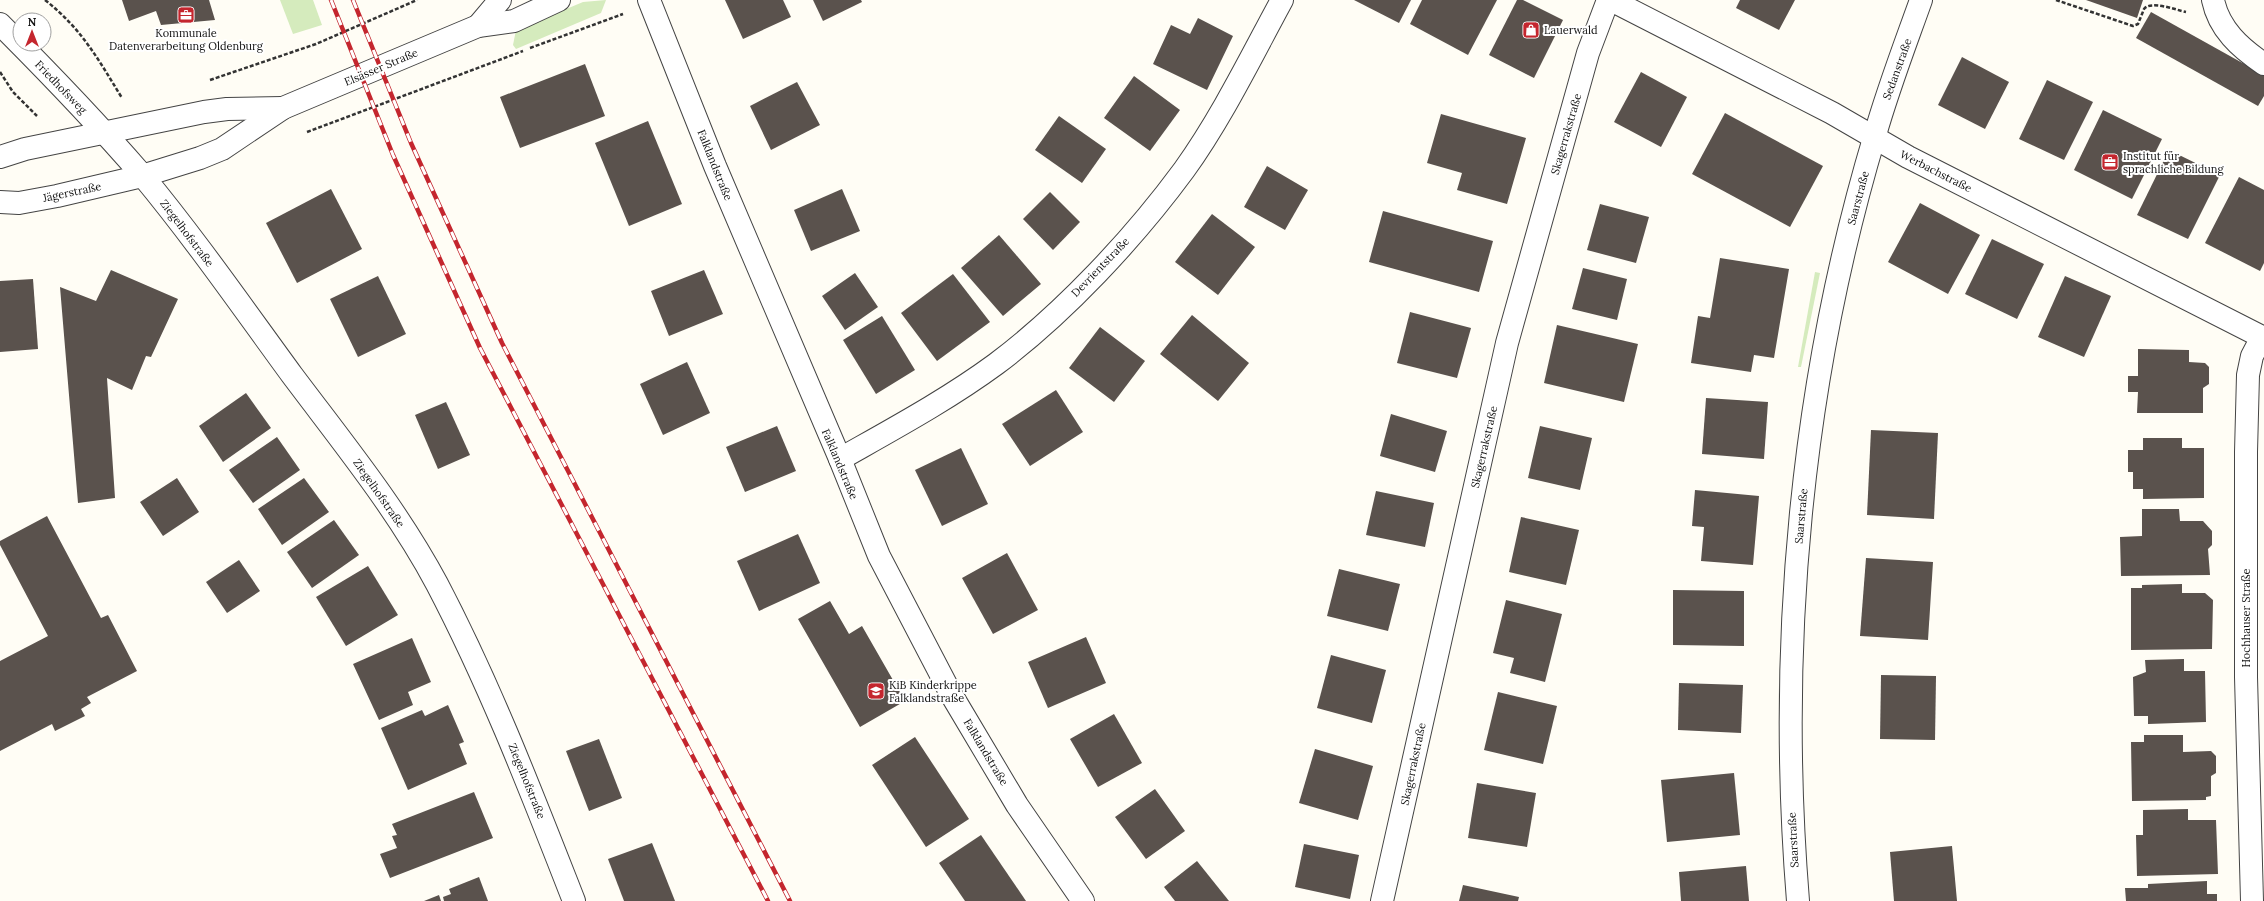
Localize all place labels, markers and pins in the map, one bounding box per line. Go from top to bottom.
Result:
office icon: Kommunale Datenverarbeitung Oldenburg [176,5,196,25]
shop icon: Lauerwald [1521,20,1541,40]
place label: Lauerwald [1544,23,1598,37]
place label: Kommunale Datenverarbeitung Oldenburg [109,26,264,53]
place label: Institut für sprachliche Bildung [2123,149,2225,176]
office icon: Institut für sprachliche Bildung [2100,152,2120,172]
place label: KiB Kinderkrippe Falklandstraße [889,678,977,705]
school or university icon: KiB Kinderkrippe Falklandstraße [866,681,886,701]

